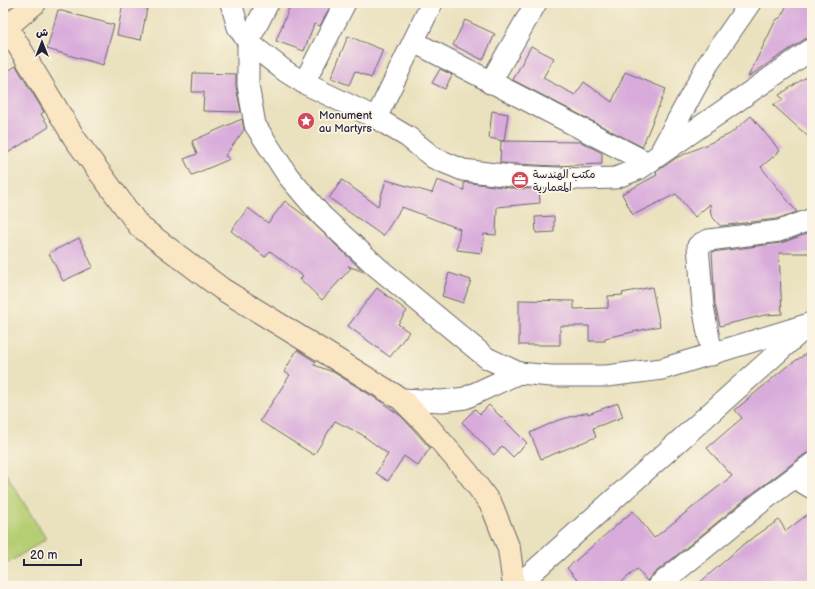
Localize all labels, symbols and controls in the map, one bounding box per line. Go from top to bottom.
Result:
north arrow [22,22,62,62]
text: ش [36,26,48,39]
place label: Monument au Martyrs [319,109,373,135]
place icon: Monument au Martyrs [296,111,316,131]
place label: مكتب الهندسة المعمارية [533,168,596,194]
office icon: مكتب الهندسة المعمارية [510,170,530,190]
scale bar [24,541,81,567]
text: 20 m [30,548,57,563]

